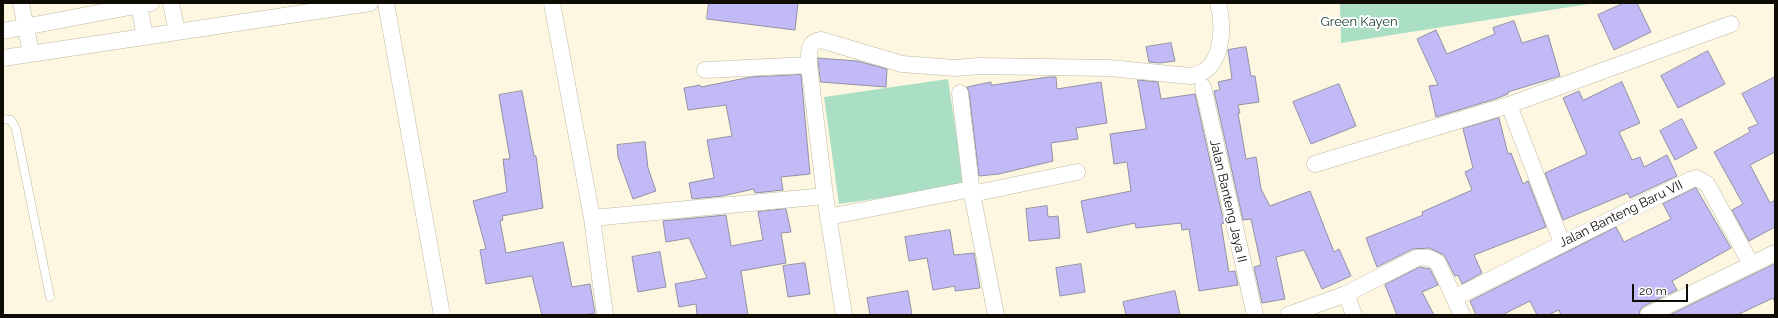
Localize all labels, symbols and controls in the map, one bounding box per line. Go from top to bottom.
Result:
park label: Green Kayen [1320,14,1398,30]
street label: Jalan Banteng Jaya II [1206,138,1250,264]
street label: Jalan Banteng Baru VII [1557,177,1685,251]
scale bar [1634,276,1690,302]
text: 20 m [1639,284,1667,298]

